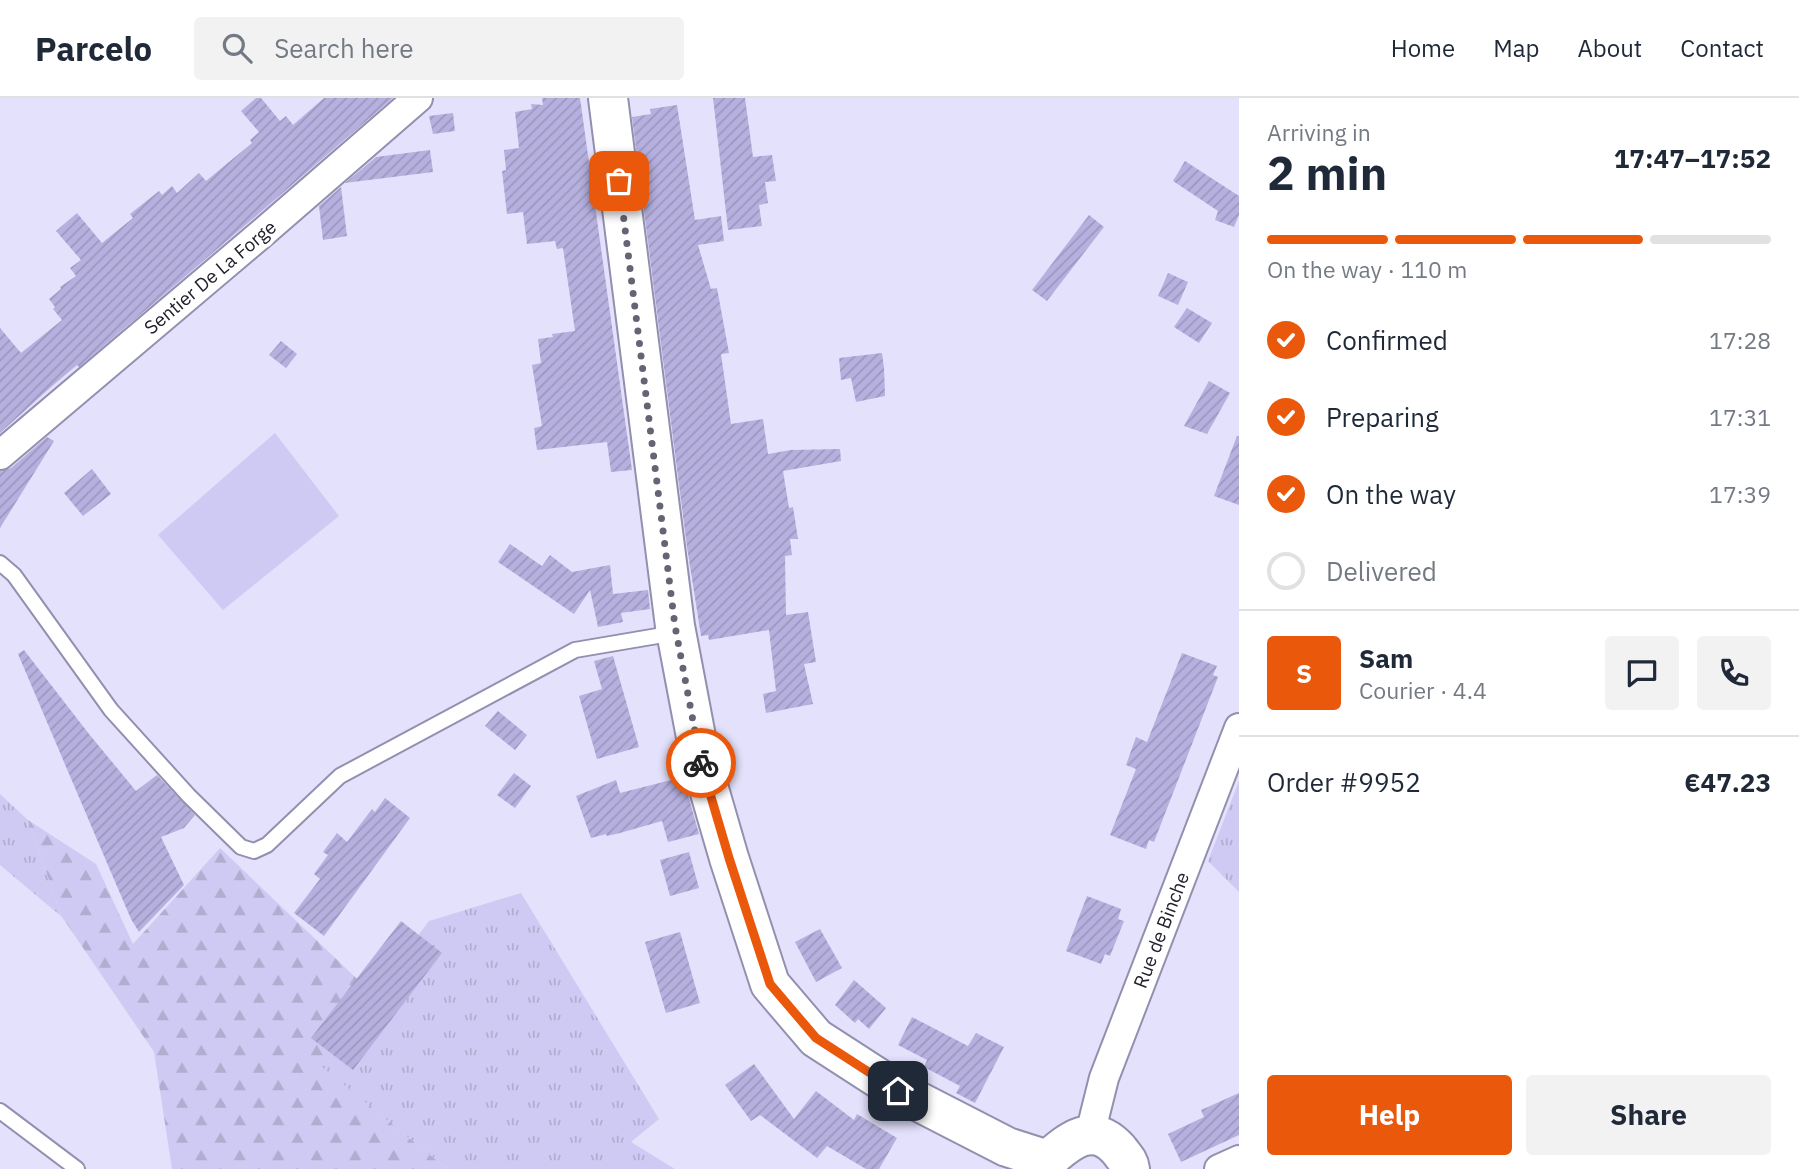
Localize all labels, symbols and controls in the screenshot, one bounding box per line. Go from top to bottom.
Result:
search box [194,17,684,80]
text: Parcelo [35,27,152,70]
icon: search [218,29,256,67]
text: Search here [274,31,414,65]
text: Home [1391,32,1455,64]
text: Map [1493,32,1539,64]
text: About [1577,32,1642,64]
text: Contact [1680,32,1764,64]
text: Arriving in [1267,117,1371,147]
text: 17:47–17:52 [1614,141,1771,175]
text: 2 min [1267,143,1387,203]
pin [589,151,649,211]
icon: bag [600,162,638,200]
street label: Sentier De La Forge [139,215,281,339]
text: On the way · 110 m [1267,254,1467,284]
icon: check [1267,321,1305,359]
text: Confirmed [1326,323,1448,357]
text: 17:28 [1709,325,1771,355]
icon: check [1267,398,1305,436]
text: Preparing [1326,400,1439,434]
text: 17:31 [1709,402,1771,432]
icon: check [1267,475,1305,513]
text: On the way [1326,477,1456,511]
text: 17:39 [1709,479,1771,509]
text: Delivered [1326,554,1437,588]
button: chat [1605,636,1679,710]
button: phone [1697,636,1771,710]
text: Sam [1359,641,1413,675]
text: S [1296,656,1312,690]
text: Courier · 4.4 [1359,675,1487,705]
courier [666,728,736,798]
icon: bike [682,744,720,782]
text: Order #9952 [1267,765,1421,799]
text: €47.23 [1684,765,1771,799]
street label: Rue de Binche [1128,868,1194,992]
pin [868,1061,928,1121]
icon: home [879,1072,917,1110]
button: Help [1267,1075,1512,1155]
button: Share [1526,1075,1771,1155]

